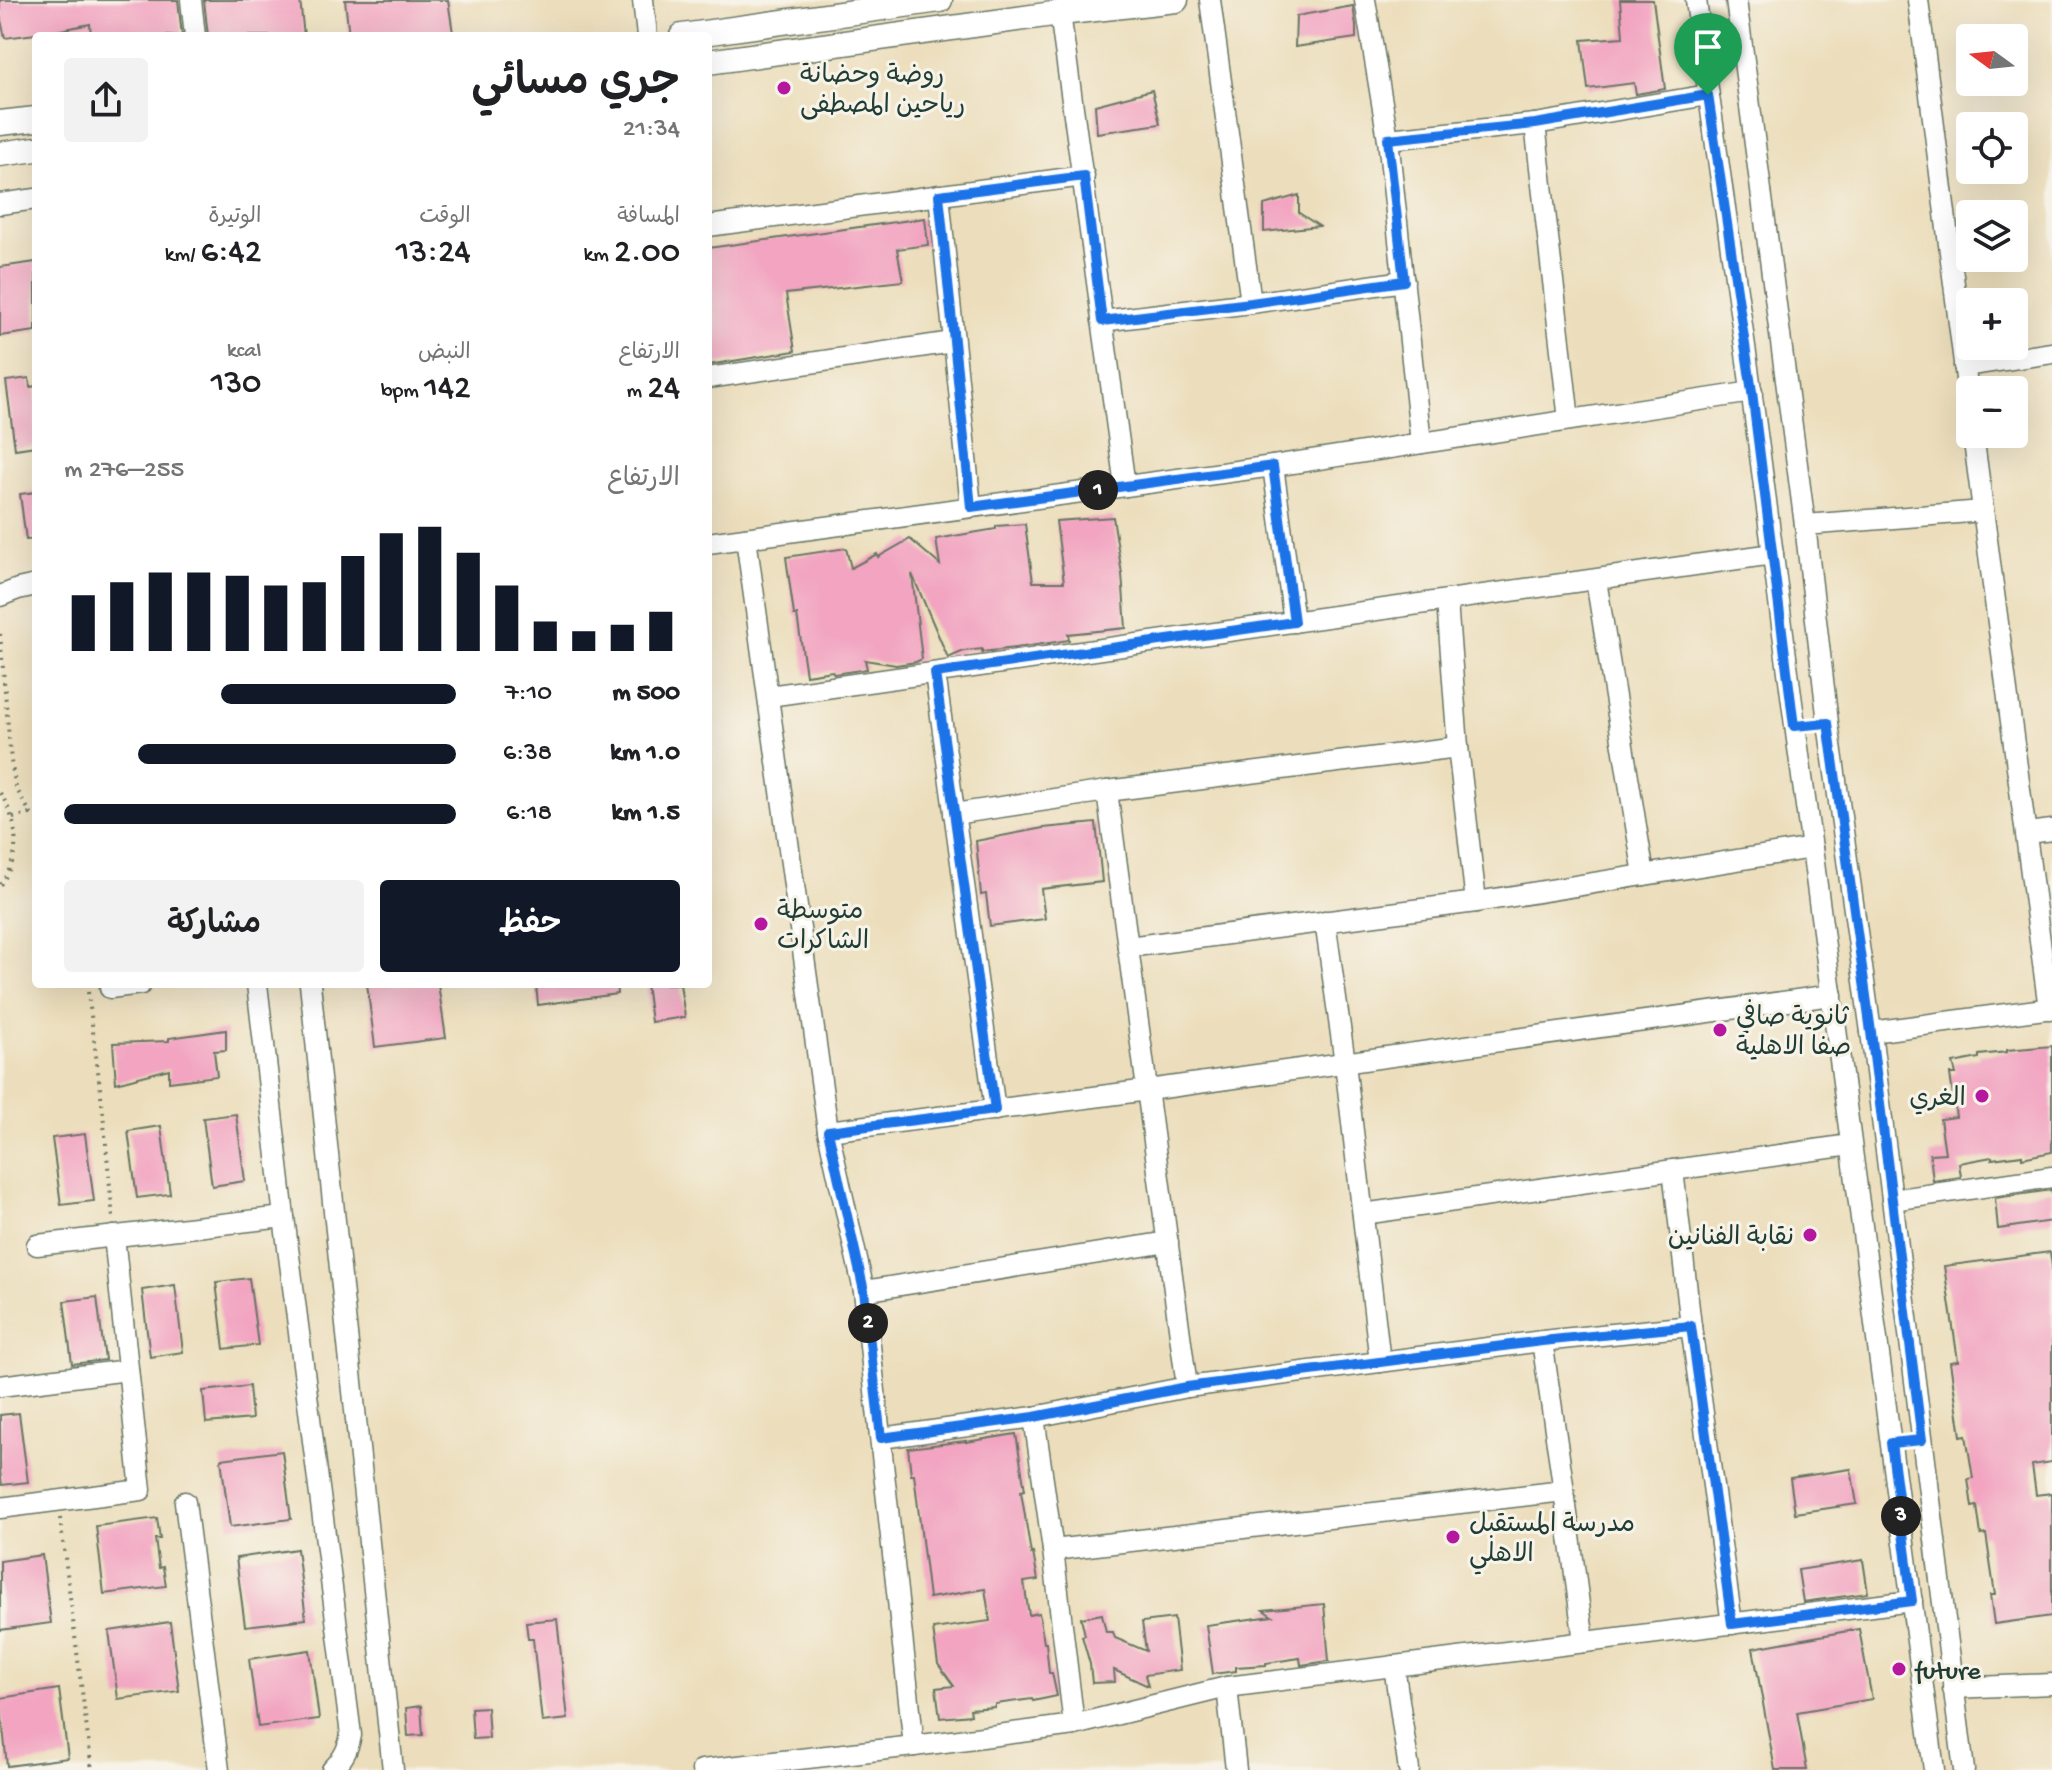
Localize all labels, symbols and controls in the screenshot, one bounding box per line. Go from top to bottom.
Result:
pin [1674,13,1742,95]
north arrow [1956,24,2028,96]
map controls [1956,24,2028,448]
icon: arrive [1686,25,1730,69]
button: share [64,58,148,142]
text: جري مسائي [471,59,680,111]
place label: روضة وحضانة رياحين المصطفى [800,62,965,123]
marker: روضة وحضانة رياحين المصطفى [775,79,793,97]
button: locate [1956,112,2028,184]
text: 21:34 [623,115,680,146]
button: layers [1956,200,2028,272]
text: الوتيرة [208,205,261,231]
text: الوقت [419,205,471,231]
text: المسافة [617,205,680,231]
text: 6:42 [201,234,261,274]
text: 13:24 [396,234,471,274]
text: 2.00 [614,234,680,274]
text: /km [165,243,201,269]
text: km [583,243,614,269]
button: + [1956,288,2028,360]
text: kcal [227,339,261,365]
text: النبض [418,341,471,367]
text: الارتفاع [618,341,680,367]
text: 130 [211,365,261,405]
text: 142 [424,370,471,410]
text: 24 [647,370,680,410]
button: − [1956,376,2028,448]
text: bpm [381,379,424,405]
text: m [626,379,647,405]
text: 255–276 m [64,456,184,487]
text: الارتفاع [607,465,680,496]
pin: 1 [1078,470,1118,510]
text: 1 [1094,477,1102,503]
text: 7:10 [505,679,552,710]
text: 500 m [612,679,680,710]
text: 6:38 [503,739,552,770]
text: 1.0 km [610,739,680,770]
text: 6:18 [506,799,552,830]
text: 1.5 km [611,799,680,830]
button: مشاركة [64,880,364,972]
button: حفظ [380,880,680,972]
place label: متوسطة الشاكرات [777,898,869,959]
marker: متوسطة الشاكرات [752,915,770,933]
place label: ثانوية صافي صفا الاهلية [1736,999,1851,1065]
marker: ثانوية صافي صفا الاهلية [1711,1021,1729,1039]
place label: الغري [1909,1085,1966,1116]
marker: الغري [1973,1087,1991,1105]
place label: نقابة الفنانين [1668,1224,1794,1255]
marker: نقابة الفنانين [1801,1226,1819,1244]
pin: 2 [848,1303,888,1343]
text: 2 [863,1310,873,1336]
pin: 3 [1881,1496,1921,1536]
text: 3 [1895,1503,1907,1529]
place label: مدرسة المستقبل الاهلي [1469,1511,1635,1575]
marker: مدرسة المستقبل الاهلي [1444,1528,1462,1546]
place label: future [1914,1658,1981,1689]
marker: future [1890,1660,1908,1678]

